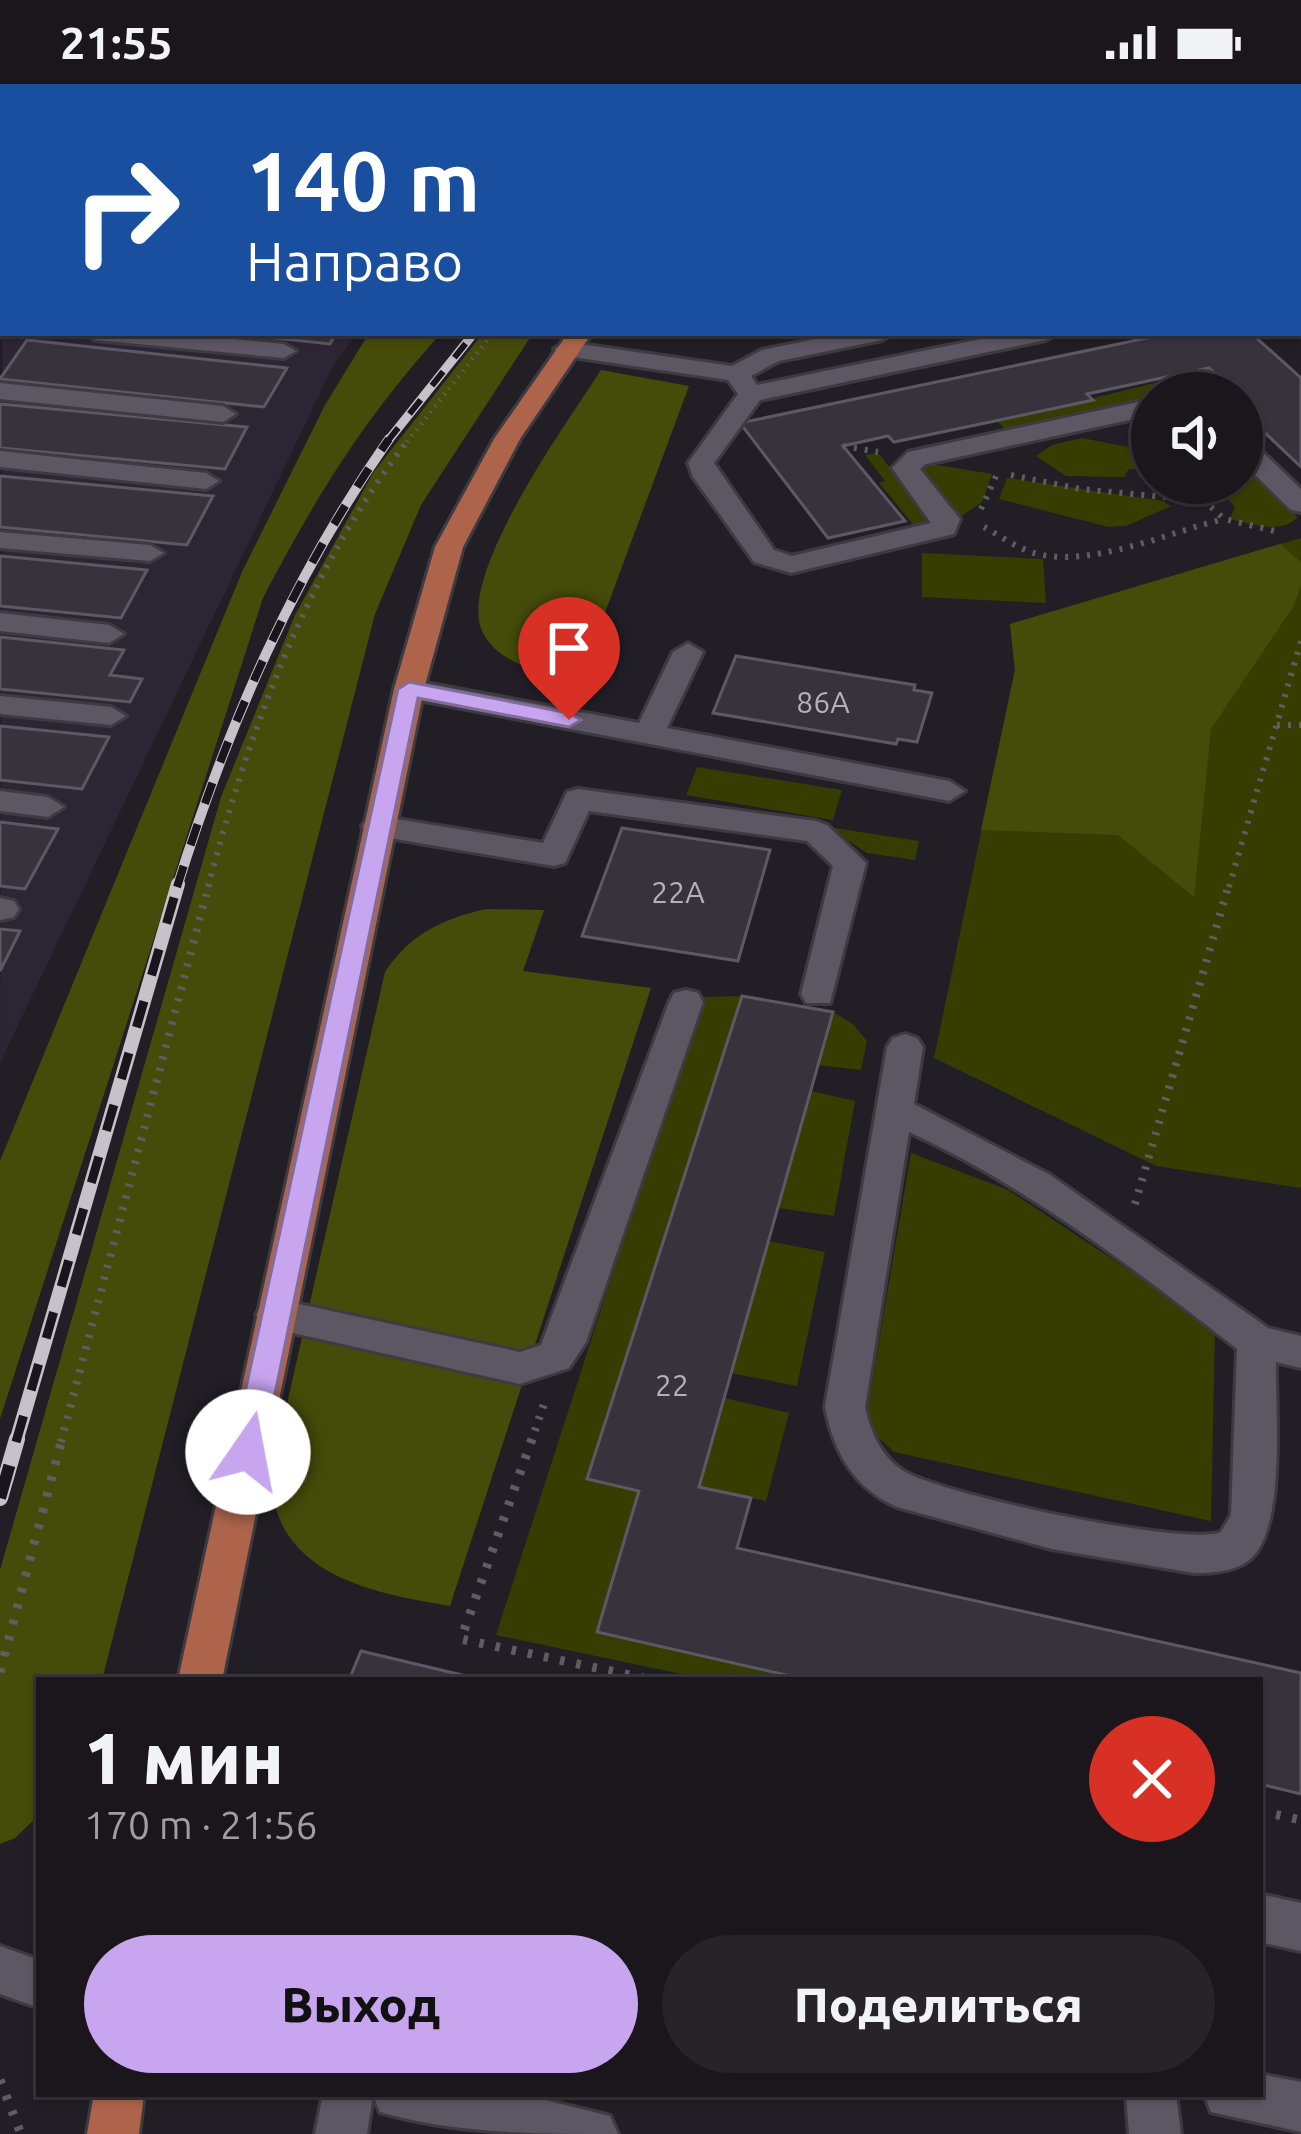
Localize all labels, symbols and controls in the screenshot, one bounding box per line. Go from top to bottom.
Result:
text: 21:55 [60,17,173,68]
icon: right [48,132,204,288]
text: 140 m [246,133,480,227]
text: Направо [246,231,463,291]
map controls [1131,372,1263,504]
button: sound [1131,372,1263,504]
pin [518,597,620,720]
icon: arrive [536,615,602,681]
house number: 86А [796,685,850,719]
house number: 22А [651,875,705,909]
house number: 22 [655,1368,689,1402]
position arrow [185,1389,311,1515]
button: close [1089,1716,1215,1842]
text: 1 мин [84,1717,284,1798]
text: 170 m · 21:56 [84,1803,318,1846]
button: Выход [84,1935,638,2073]
button: Поделиться [662,1935,1215,2073]

